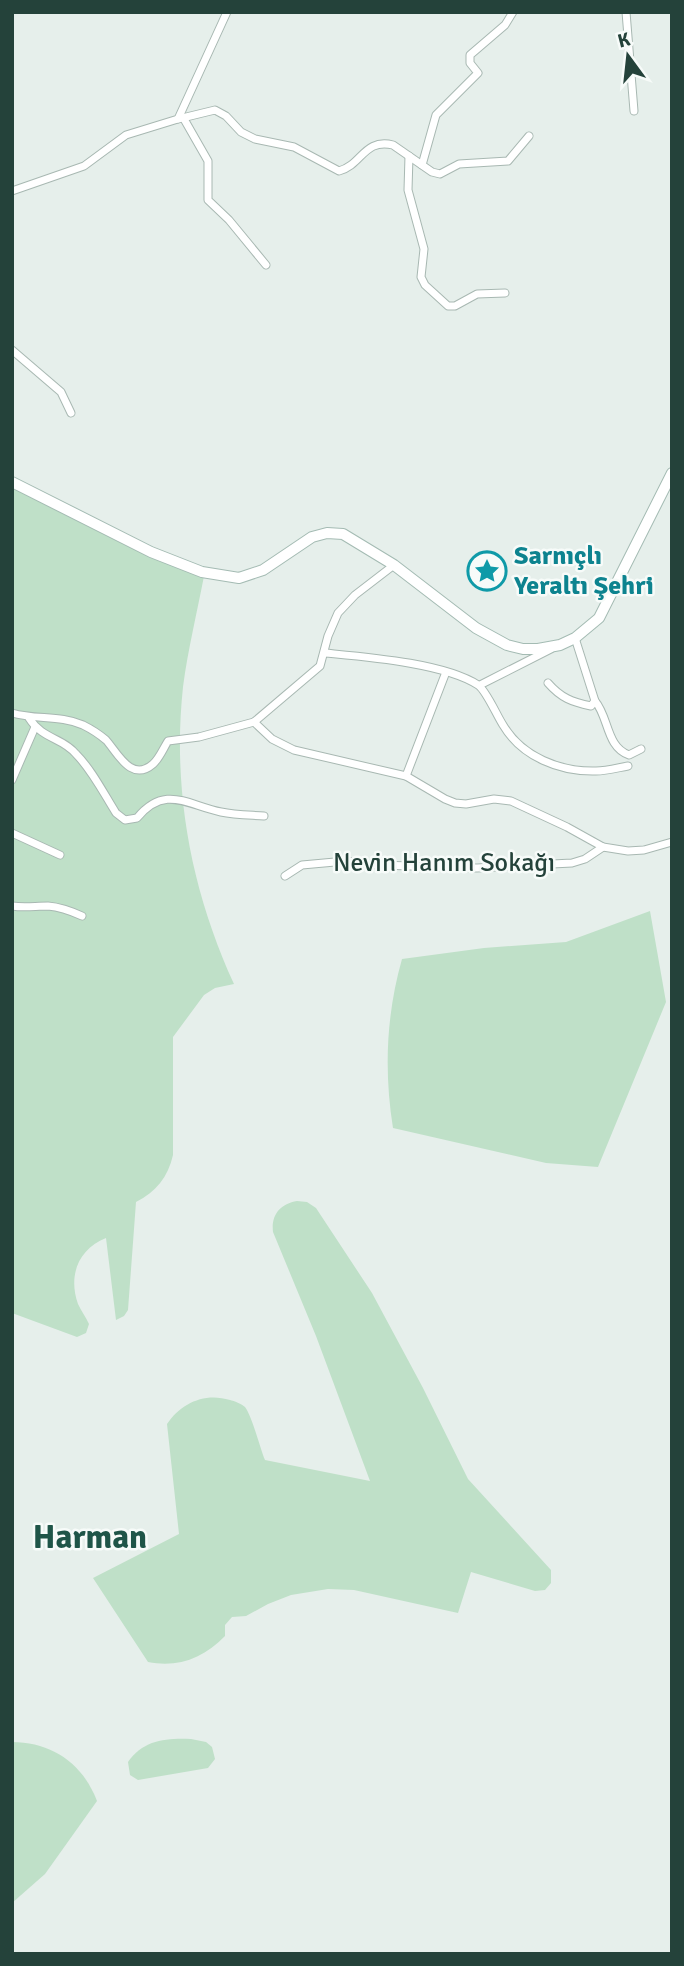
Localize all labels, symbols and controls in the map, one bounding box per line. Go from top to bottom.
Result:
north arrow [593,21,663,91]
text: K [615,27,633,54]
place label: Sarnıçlı Yeraltı Şehri [513,540,654,602]
place icon: Sarnıçlı Yeraltı Şehri [466,550,508,592]
street label: Nevin Hanım Sokağı [333,847,555,879]
district label: Harman [33,1517,147,1558]

